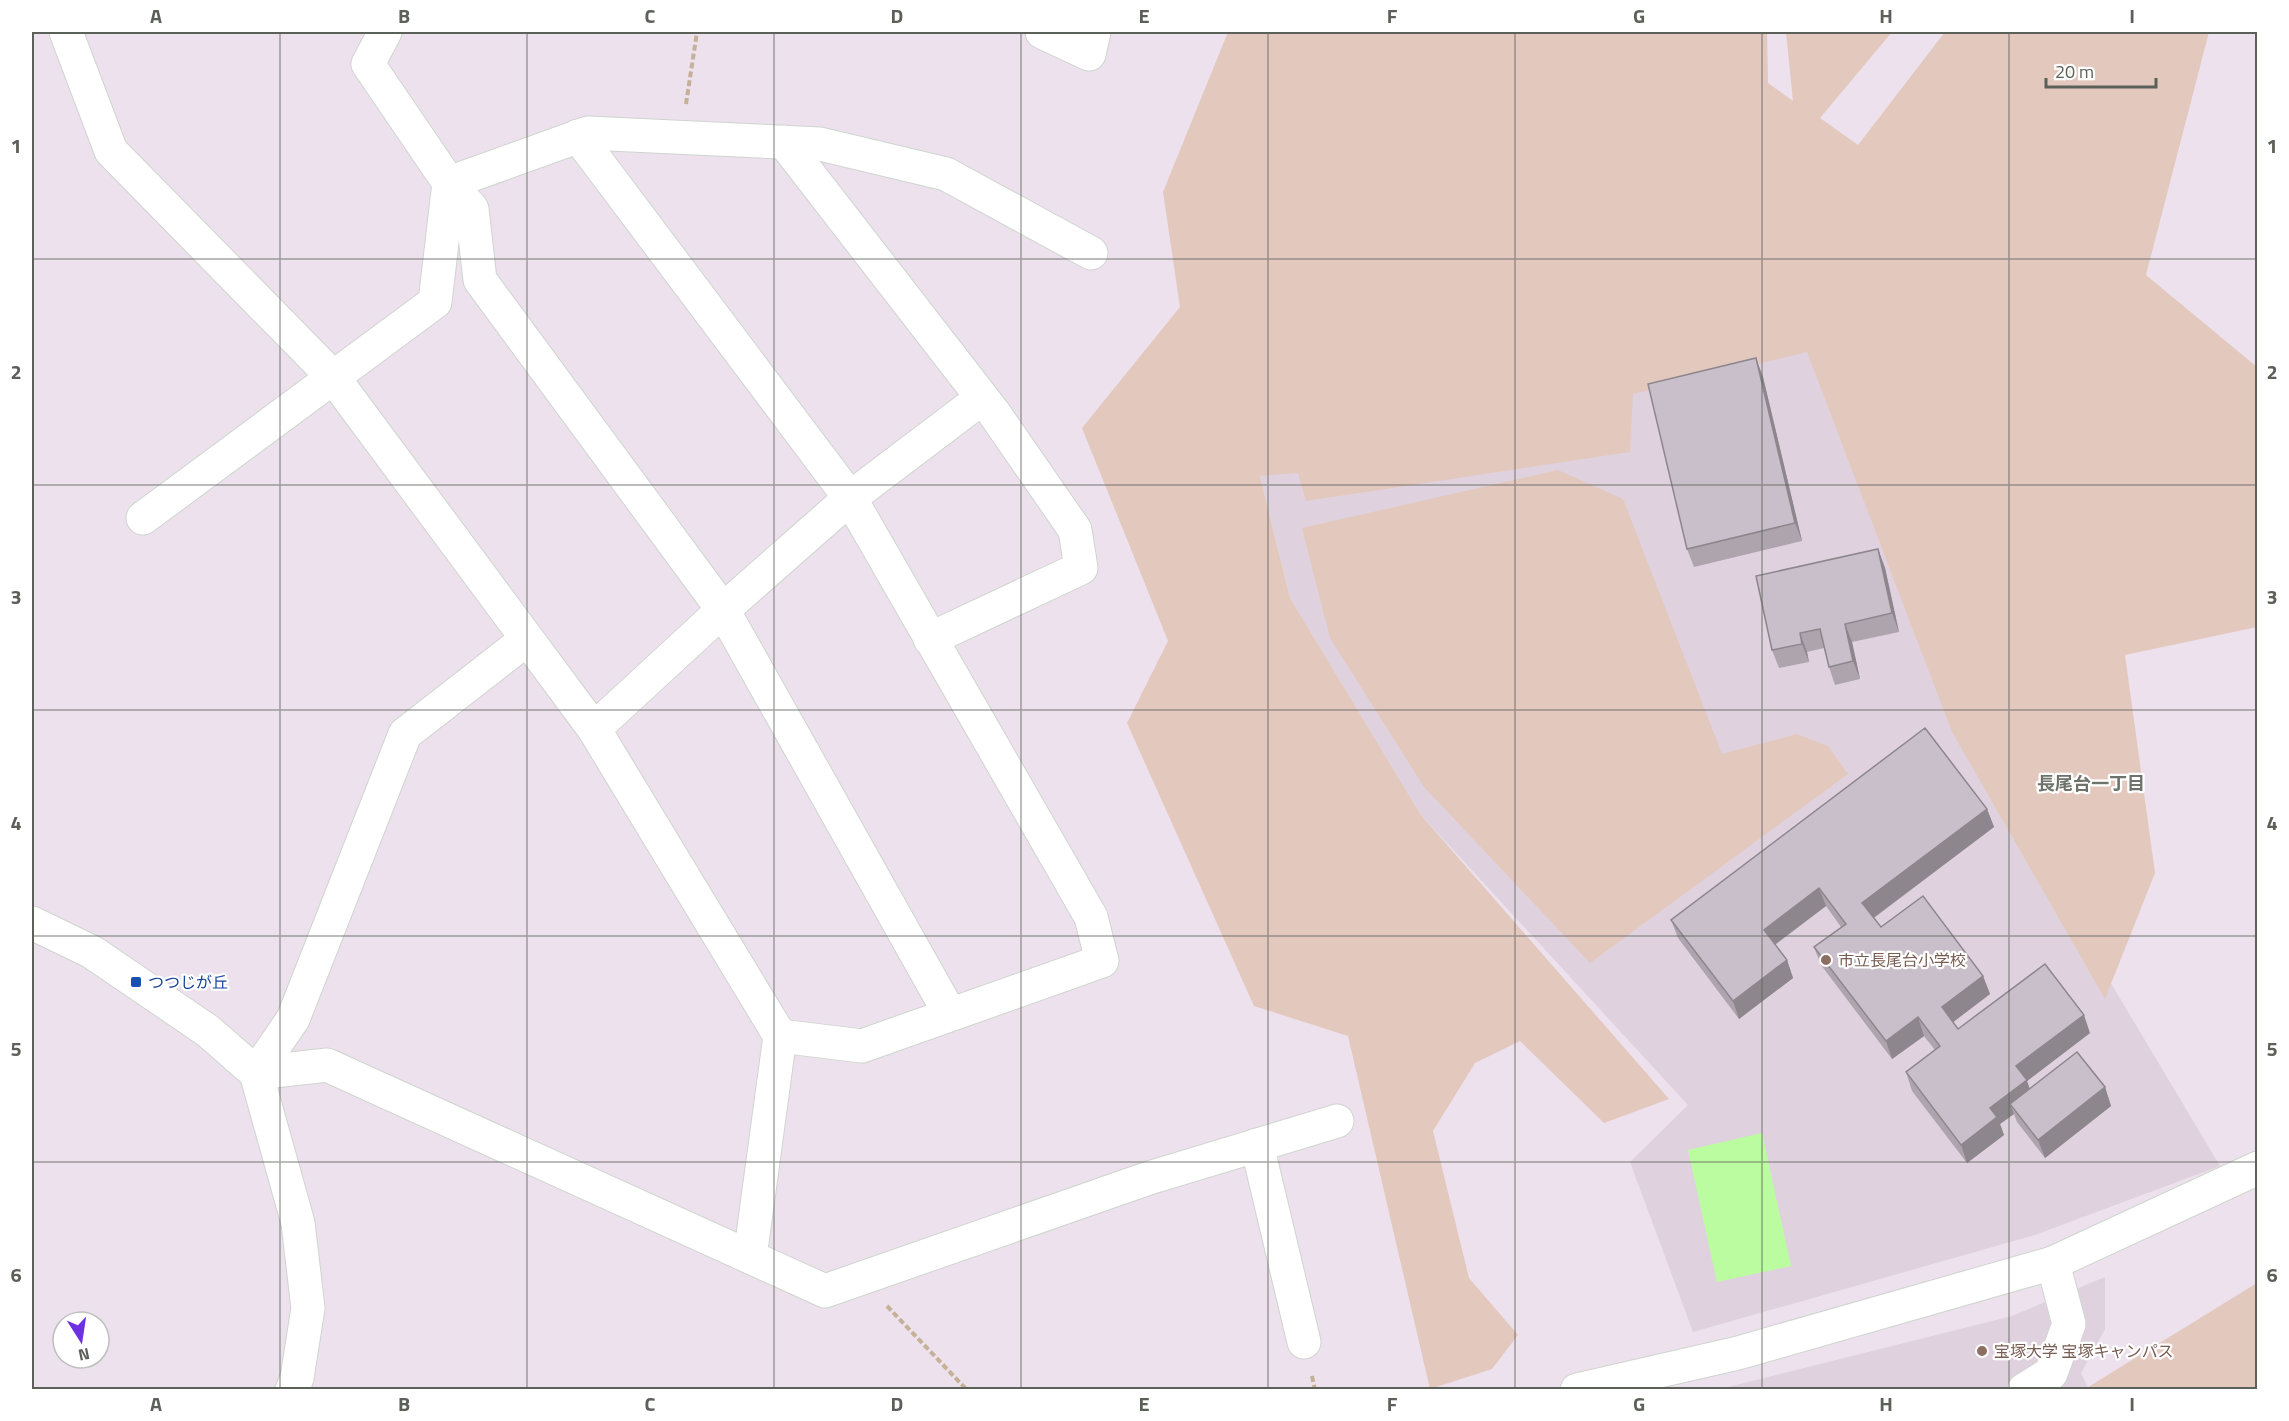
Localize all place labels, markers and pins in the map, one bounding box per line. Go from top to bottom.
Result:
place label: 市立長尾台小学校 [1838,948,1966,972]
marker: 市立長尾台小学校 [1819,953,1833,967]
place label: つつじが丘 [148,970,228,994]
marker: つつじが丘 [129,975,143,989]
place label: 宝塚大学 宝塚キャンパス [1994,1339,2174,1363]
marker: 宝塚大学 宝塚キャンパス [1975,1344,1989,1358]

